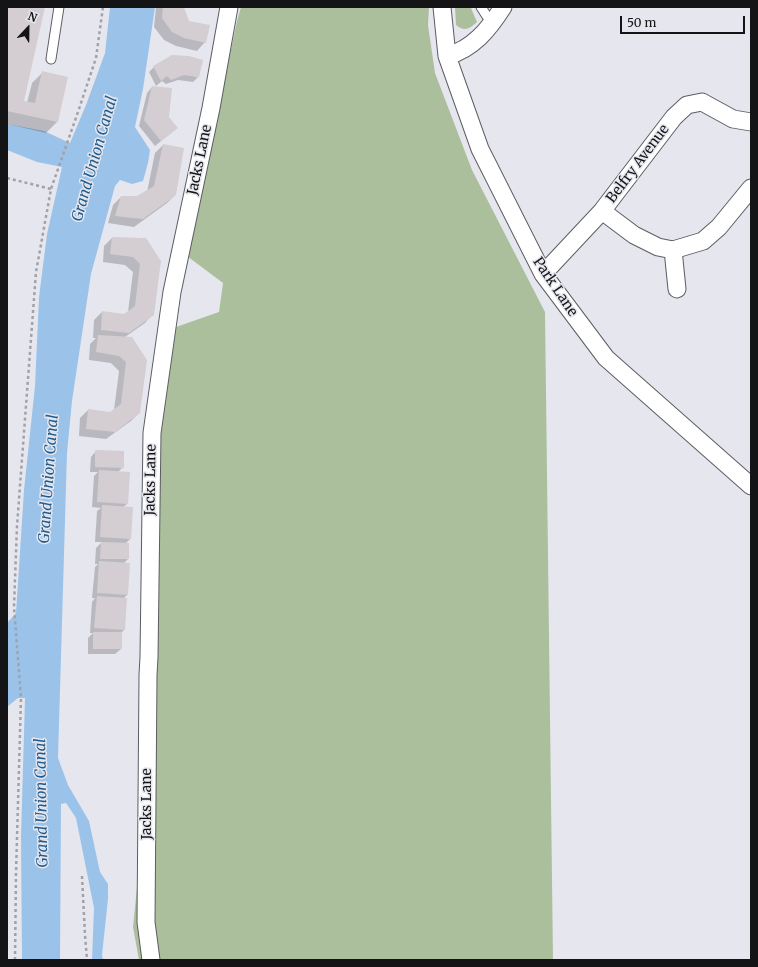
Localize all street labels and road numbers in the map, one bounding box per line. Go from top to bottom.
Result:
street label: Belfry Avenue [603,121,673,207]
street label: Jacks Lane [184,123,216,197]
street label: Park Lane [529,254,581,320]
street label: Jacks Lane [142,444,160,516]
street label: Jacks Lane [139,768,155,840]

